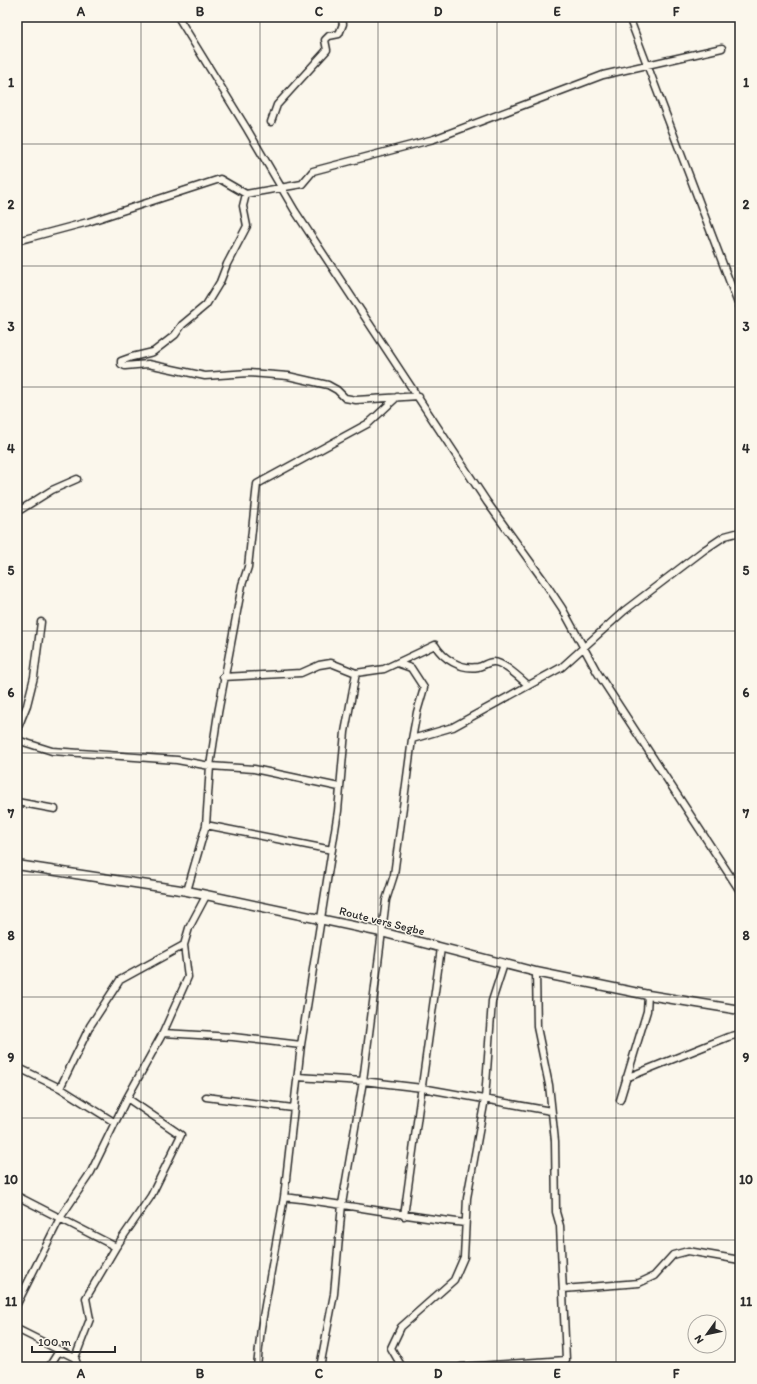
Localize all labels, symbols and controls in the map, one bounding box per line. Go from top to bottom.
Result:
text: A [76,4,86,19]
text: B [196,4,205,19]
text: C [315,4,324,19]
text: D [434,4,443,19]
text: E [553,4,561,19]
text: F [673,4,680,19]
text: 1 [8,75,14,90]
text: 1 [743,75,749,90]
text: 2 [8,197,15,212]
text: 2 [743,197,750,212]
text: 3 [7,319,15,334]
text: 3 [742,319,750,334]
text: 4 [7,441,15,456]
text: 4 [742,441,750,456]
text: 5 [8,563,15,578]
text: 5 [743,563,750,578]
text: 6 [8,685,15,700]
text: 6 [743,685,750,700]
text: 7 [7,806,15,821]
text: 7 [742,806,750,821]
street label: Route vers Segbe [338,904,426,938]
text: 8 [7,928,15,943]
text: 8 [742,928,750,943]
text: 9 [8,1050,15,1065]
text: 9 [743,1050,750,1065]
text: 10 [4,1172,18,1187]
text: 10 [739,1172,753,1187]
text: 11 [5,1294,17,1309]
text: 11 [740,1294,752,1309]
north arrow [687,1314,727,1354]
scale bar [32,1328,115,1354]
text: N [692,1333,707,1346]
text: 100 m [38,1335,71,1349]
text: A [76,1366,86,1381]
text: B [196,1366,205,1381]
text: C [315,1366,324,1381]
text: D [434,1366,443,1381]
text: E [553,1366,561,1381]
text: F [673,1366,680,1381]

